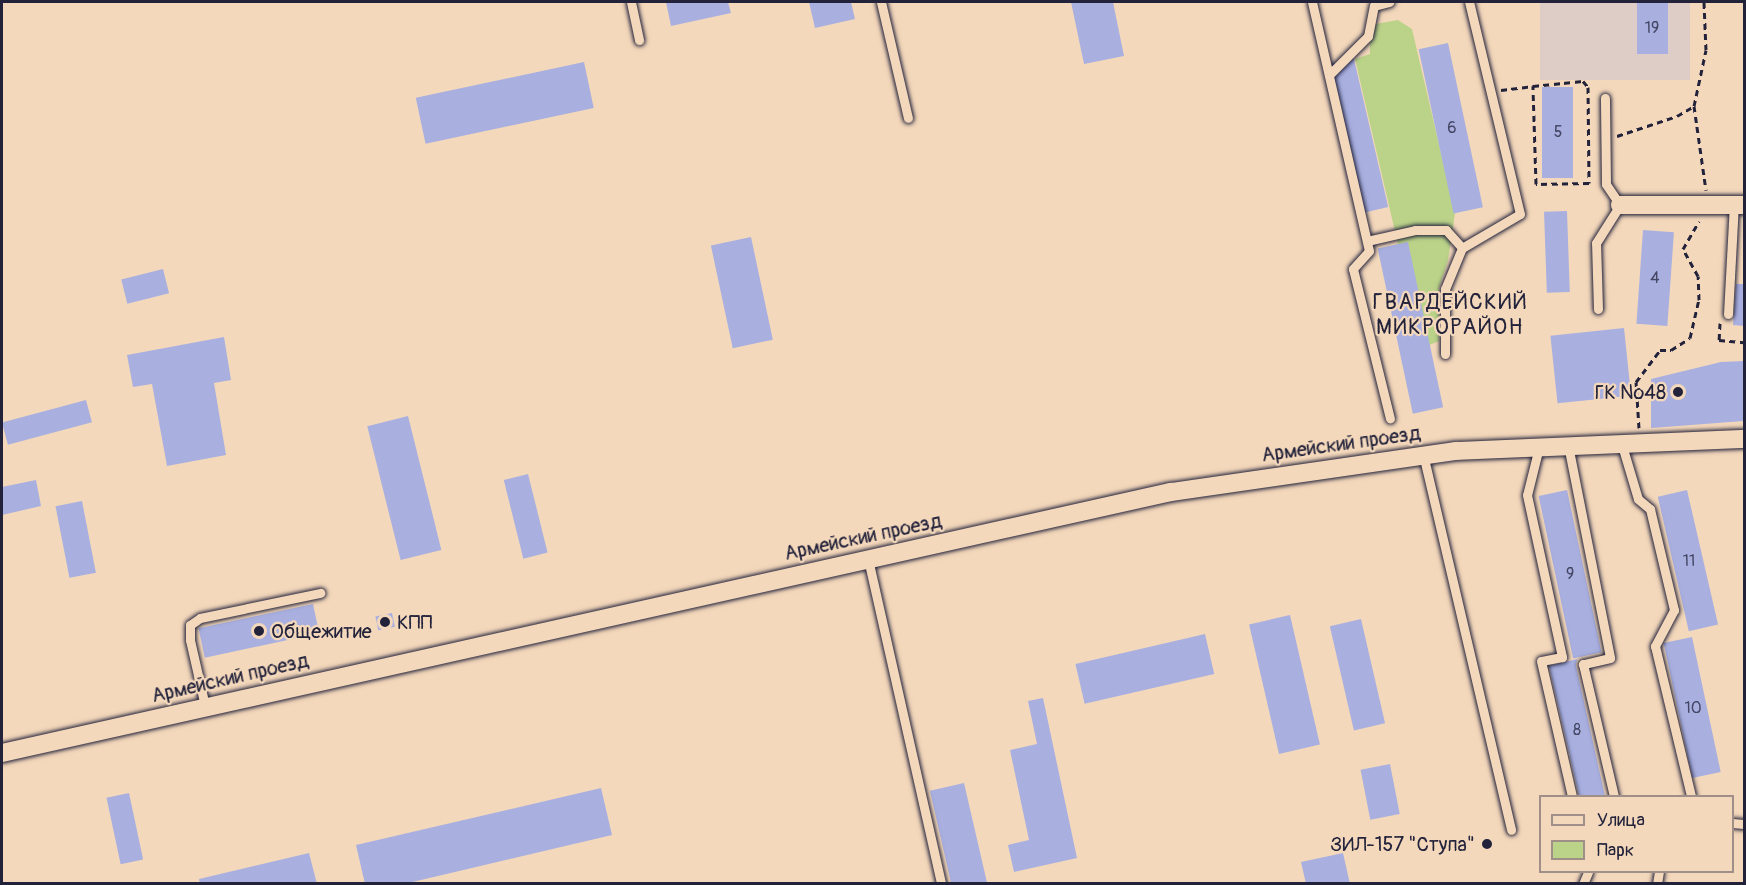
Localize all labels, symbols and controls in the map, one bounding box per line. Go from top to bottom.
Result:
house number: 19 [1645,18,1659,38]
house number: 6 [1447,118,1457,138]
house number: 5 [1554,122,1562,142]
house number: 4 [1650,268,1660,288]
district label: ГВАРДЕЙСКИЙ МИКРОРАЙОН [1372,289,1528,340]
place label: ГК №48 [1595,380,1666,404]
marker: ГК №48 [1671,385,1685,399]
street label: Армейский проезд [1260,421,1422,467]
street label: Армейский проезд [782,509,944,565]
house number: 11 [1683,551,1695,571]
house number: 9 [1566,564,1574,584]
place label: КПП [397,610,432,634]
marker: КПП [378,615,392,629]
place label: Общежитие [271,619,372,643]
marker: Общежитие [252,624,266,638]
street label: Армейский проезд [149,648,311,708]
house number: 10 [1684,698,1702,718]
house number: 8 [1573,720,1581,740]
legend [1539,795,1734,873]
text: Улица [1597,809,1645,832]
place label: ЗИЛ-157 "Ступа" [1330,832,1475,856]
marker: ЗИЛ-157 "Ступа" [1480,837,1494,851]
text: Парк [1597,839,1634,862]

